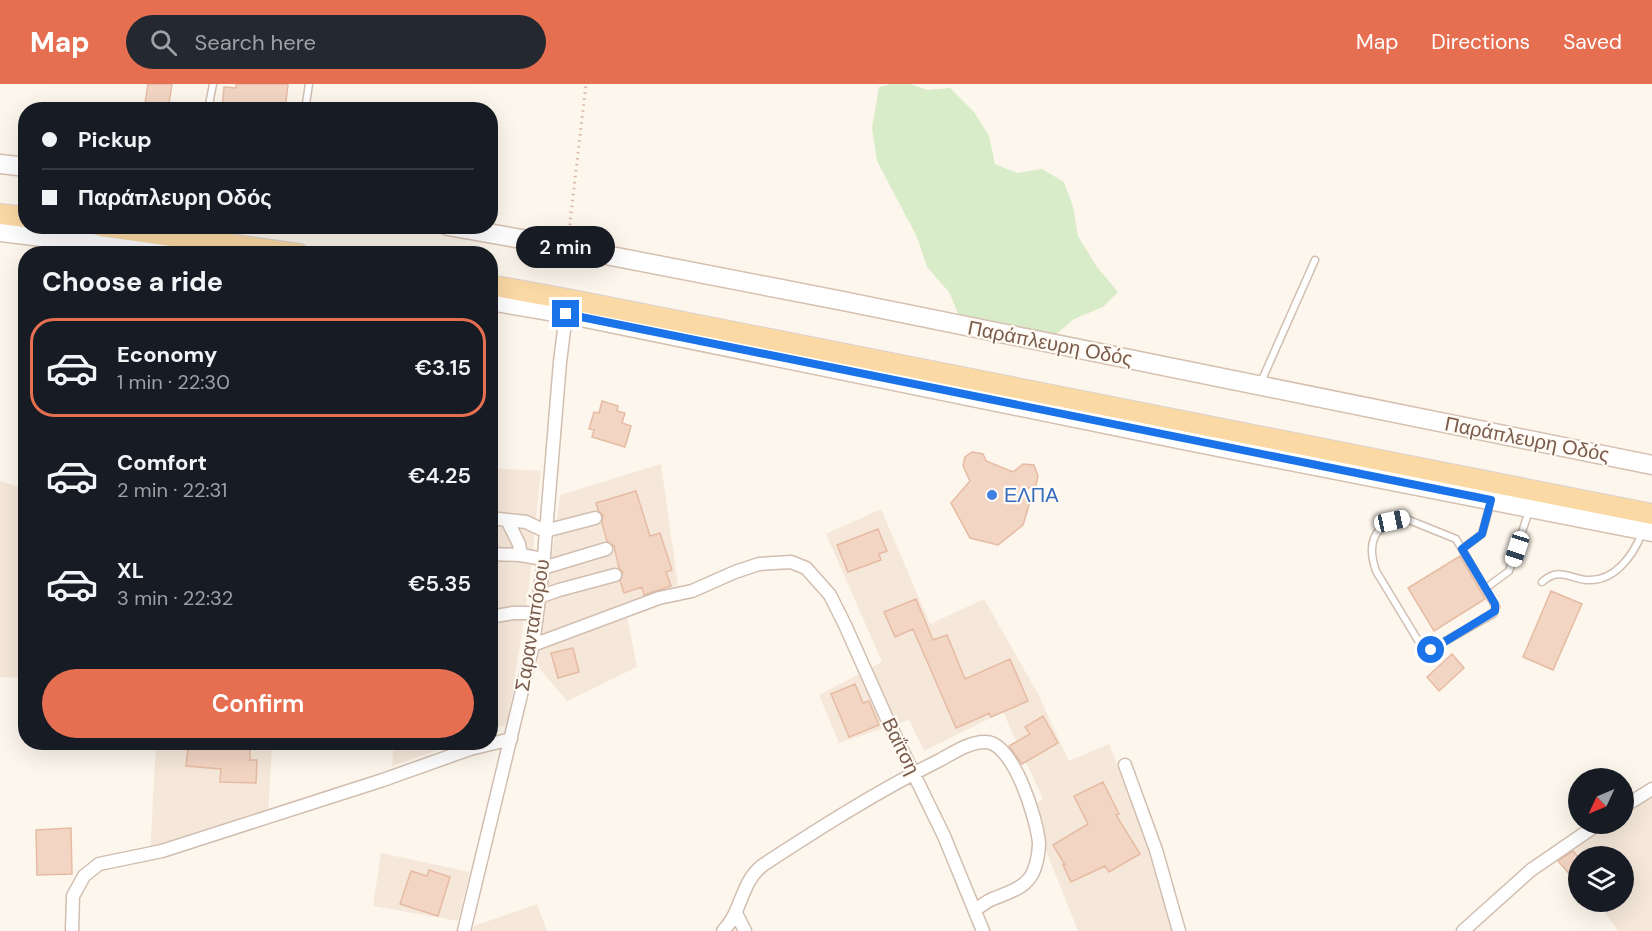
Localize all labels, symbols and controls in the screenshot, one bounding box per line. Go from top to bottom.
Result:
search box [126,15,546,69]
text: Map [30,24,90,61]
icon: search [147,26,180,59]
text: Search here [195,28,316,57]
text: Map [1356,28,1398,56]
text: Directions [1431,28,1530,56]
text: Saved [1563,28,1622,56]
text: Pickup [78,125,152,154]
text: Παράπλευρη Οδός [78,183,272,212]
callout: 2 min [516,227,616,269]
text: 2 min [539,234,592,260]
text: Choose a ride [42,264,223,299]
route end [552,300,579,327]
street label: Παράπλευρη Οδός [966,314,1135,372]
text: Economy [117,340,217,369]
icon: car [45,341,99,395]
text: €3.15 [415,353,471,382]
text: 1 min · 22:30 [117,369,230,395]
street label: Παράπλευρη Οδός [1443,410,1612,468]
text: Comfort [117,448,207,477]
icon: car [45,449,99,503]
text: €4.25 [408,461,471,490]
text: 2 min · 22:31 [117,477,227,503]
place label: ΕΛΠΑ [1004,482,1059,508]
marker: ΕΛΠΑ [985,488,999,502]
car [1373,508,1411,534]
car [1503,529,1531,569]
text: XL [117,556,144,585]
icon: car [45,557,99,611]
street label: Σαρανταπόρου [509,557,555,693]
text: €5.35 [408,569,471,598]
text: 3 min · 22:32 [117,585,233,611]
route start [1417,636,1444,663]
button: Confirm [42,669,474,738]
street label: Βαΐτση [876,713,926,779]
north arrow [1568,768,1634,834]
map controls [1568,768,1634,912]
button: layers [1568,846,1634,912]

